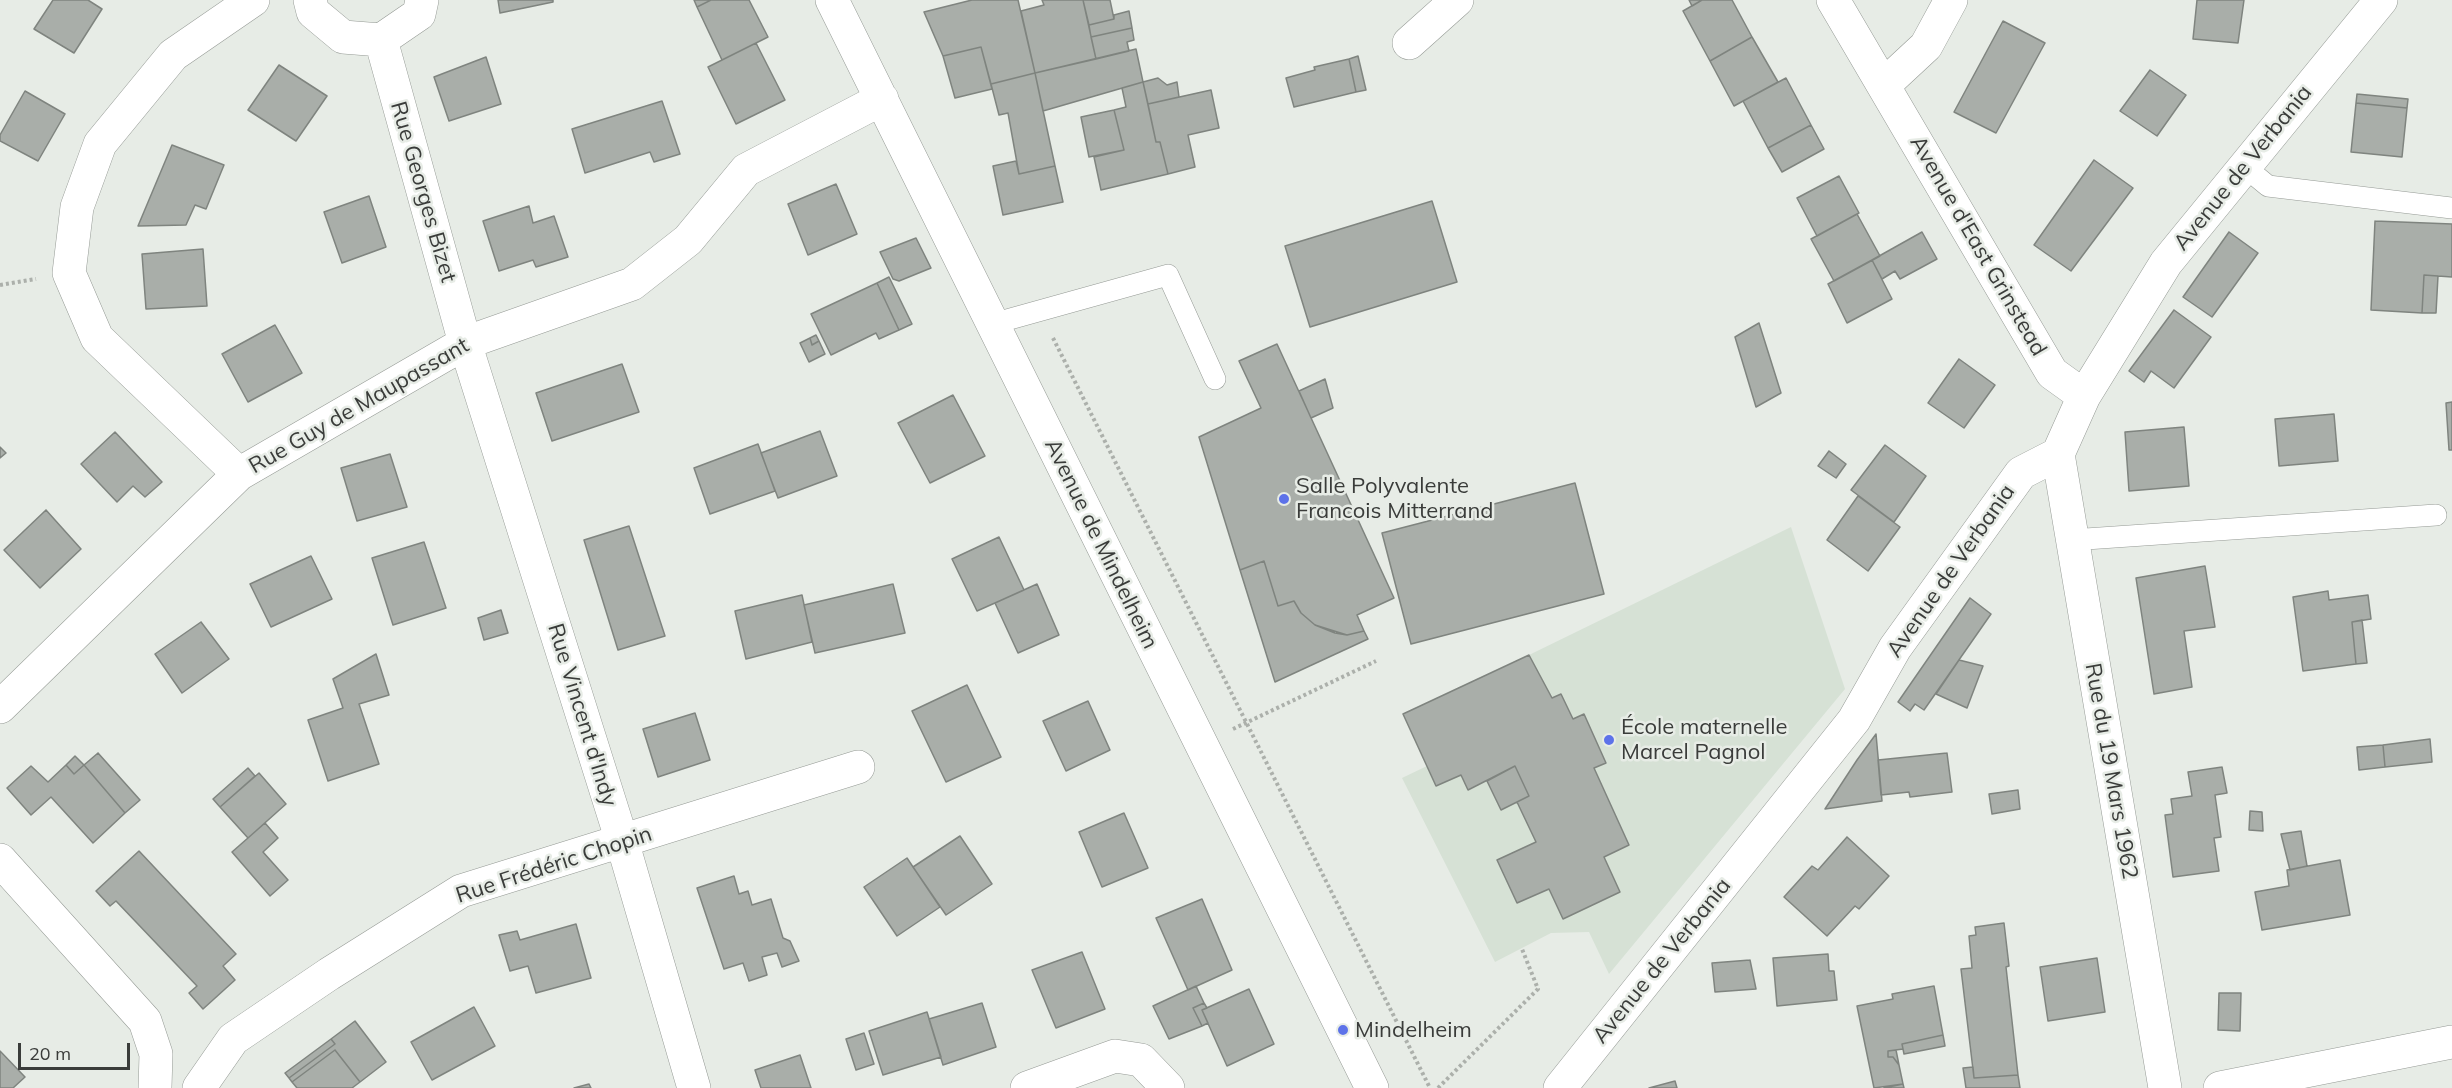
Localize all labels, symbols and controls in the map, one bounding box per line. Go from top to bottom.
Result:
street label: Avenue de Verbania [2168,80,2318,256]
street label: Rue Georges Bizet [385,98,461,286]
street label: Avenue d'East Grinstead [1904,131,2052,361]
street label: Rue Guy de Maupassant [244,332,474,480]
street label: Avenue de Mindelheim [1039,435,1163,653]
place label: Salle Polyvalente Francois Mitterrand [1296,473,1493,524]
street label: Avenue de Verbania [1881,479,2021,663]
marker: Salle Polyvalente Francois Mitterrand [1277,492,1291,506]
street label: Rue Vincent d'Indy [542,620,622,810]
street label: Rue du 19 Mars 1962 [2079,661,2143,881]
place label: École maternelle Marcel Pagnol [1621,714,1787,766]
marker: École maternelle Marcel Pagnol [1602,733,1616,747]
street label: Rue Frédéric Chopin [453,821,655,909]
street label: Avenue de Verbania [1587,873,1737,1049]
place label: Mindelheim [1355,1017,1472,1043]
marker: Mindelheim [1336,1023,1350,1037]
scale bar [21,1031,134,1069]
text: 20 m [29,1042,71,1065]

